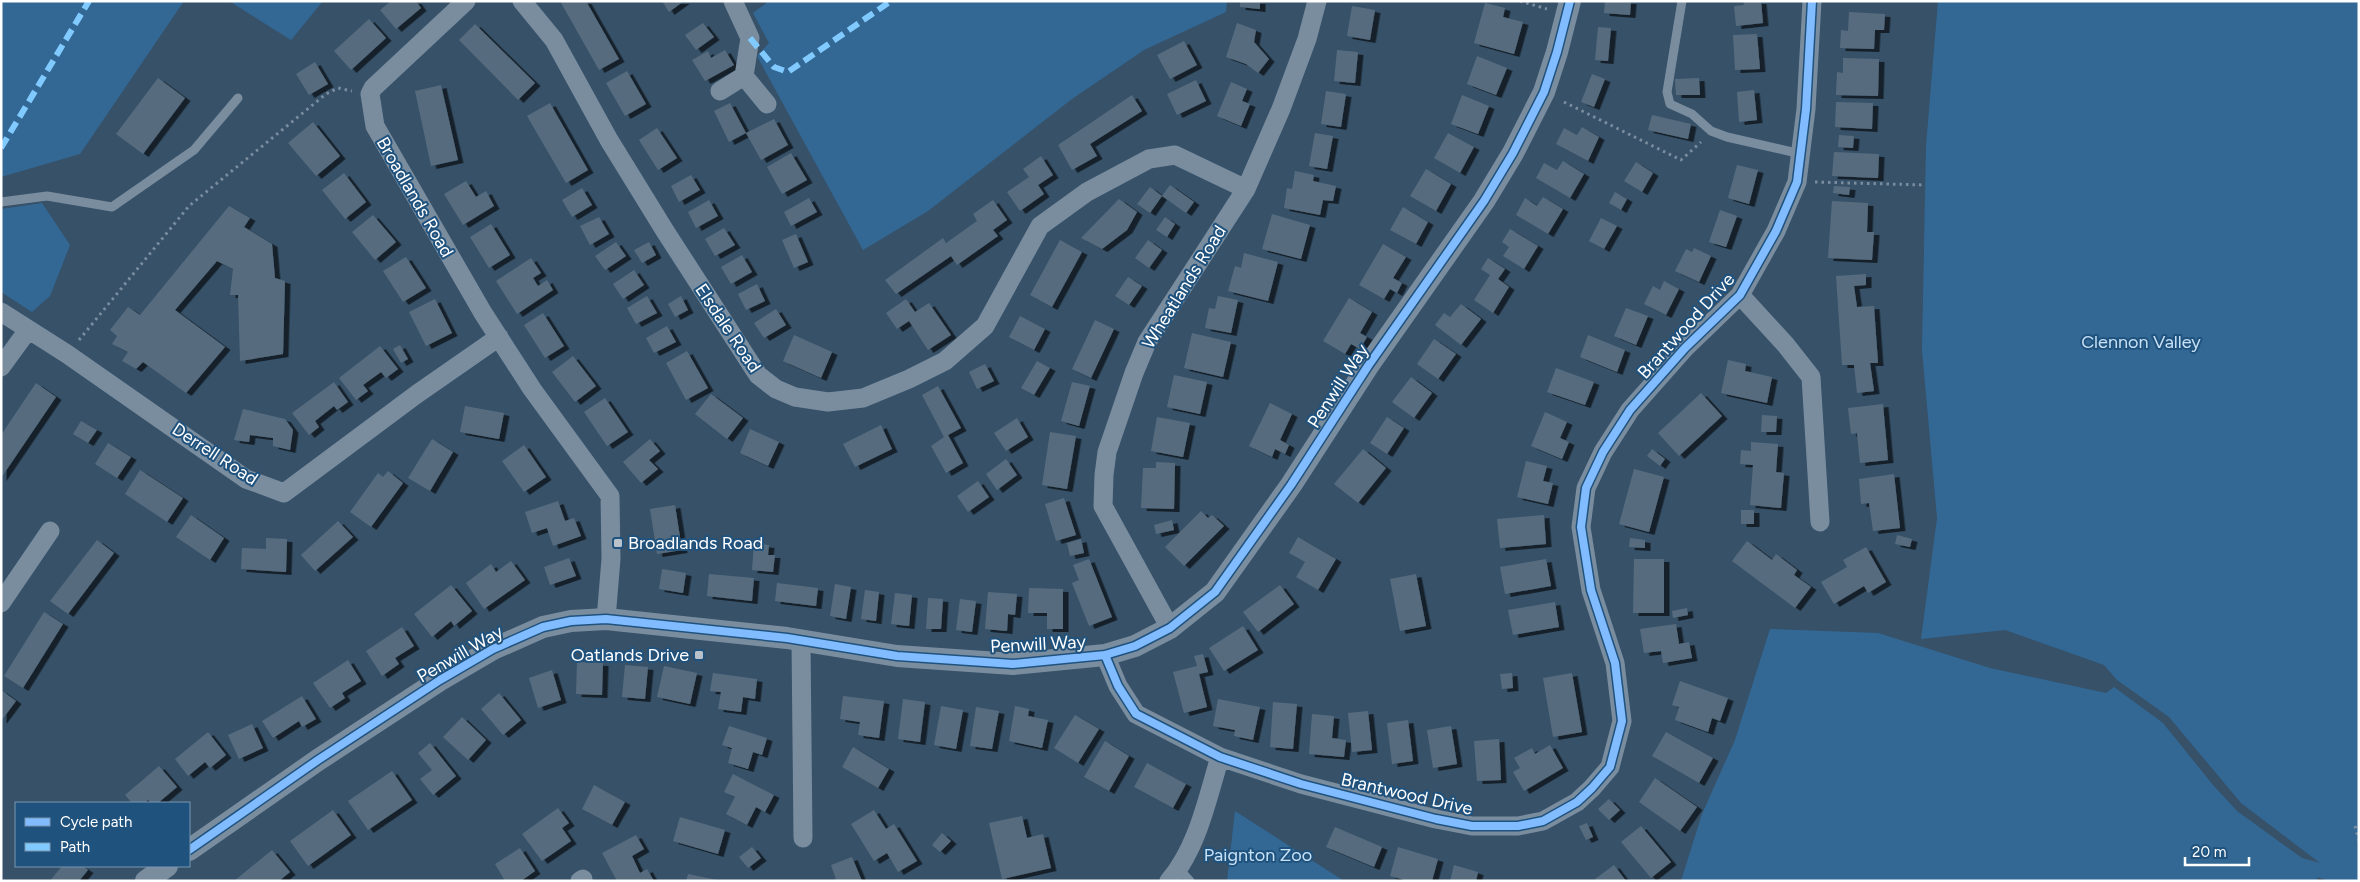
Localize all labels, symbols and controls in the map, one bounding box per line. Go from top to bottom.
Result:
street label: Broadlands Road [372,133,458,261]
street label: Wheatlands Road [1137,221,1231,353]
street label: Brantwood Drive [1633,269,1739,383]
street label: Elsdale Road [690,279,766,377]
park label: Clennon Valley [2081,331,2201,353]
street label: Penwill Way [1303,339,1374,432]
street label: Derrell Road [168,418,262,490]
place label: Broadlands Road [628,532,763,554]
marker: Broadlands Road [612,537,624,549]
street label: Penwill Way [413,620,507,687]
street label: Penwill Way [990,630,1087,657]
place label: Oatlands Drive [571,644,689,666]
marker: Oatlands Drive [693,649,705,661]
street label: Brantwood Drive [1339,768,1475,820]
legend [15,802,190,867]
text: Cycle path [60,813,132,831]
scale bar [2185,834,2249,866]
text: Path [60,838,90,856]
text: 20 m [2192,843,2226,861]
park label: Paignton Zoo [1204,844,1312,866]

